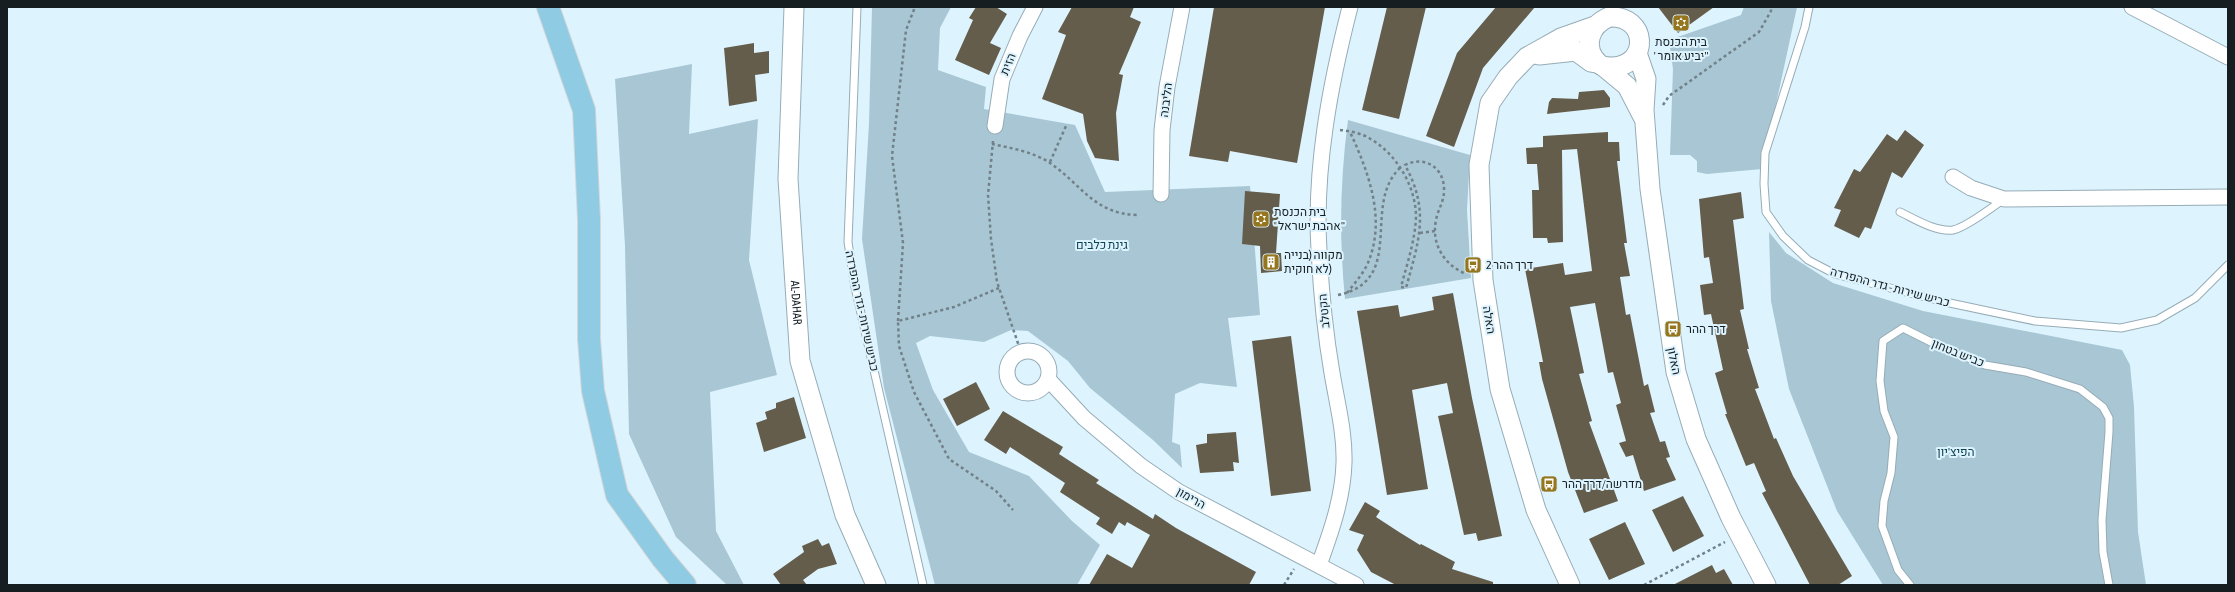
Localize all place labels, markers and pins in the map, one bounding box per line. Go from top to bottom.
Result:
synagogue icon: בית הכנסת "יביע אומר" [1671,13,1691,33]
place label: בית הכנסת "יביע אומר" [1654,35,1708,63]
place label: בית הכנסת "אהבת ישראל" [1274,205,1345,233]
synagogue icon: בית הכנסת "אהבת ישראל" [1251,209,1271,229]
place label: מקווה (בנייה לא חוקית) [1284,248,1343,276]
building icon: מקווה (בנייה לא חוקית) [1261,252,1281,272]
bus stop icon: דרך ההר 2 [1463,255,1483,275]
place label: דרך ההר 2 [1486,258,1533,272]
bus stop icon: דרך ההר [1663,319,1683,339]
place label: דרך ההר [1686,322,1726,336]
bus stop icon: מדרשה/דרך ההר [1539,474,1559,494]
place label: מדרשה/דרך ההר [1562,477,1642,491]

